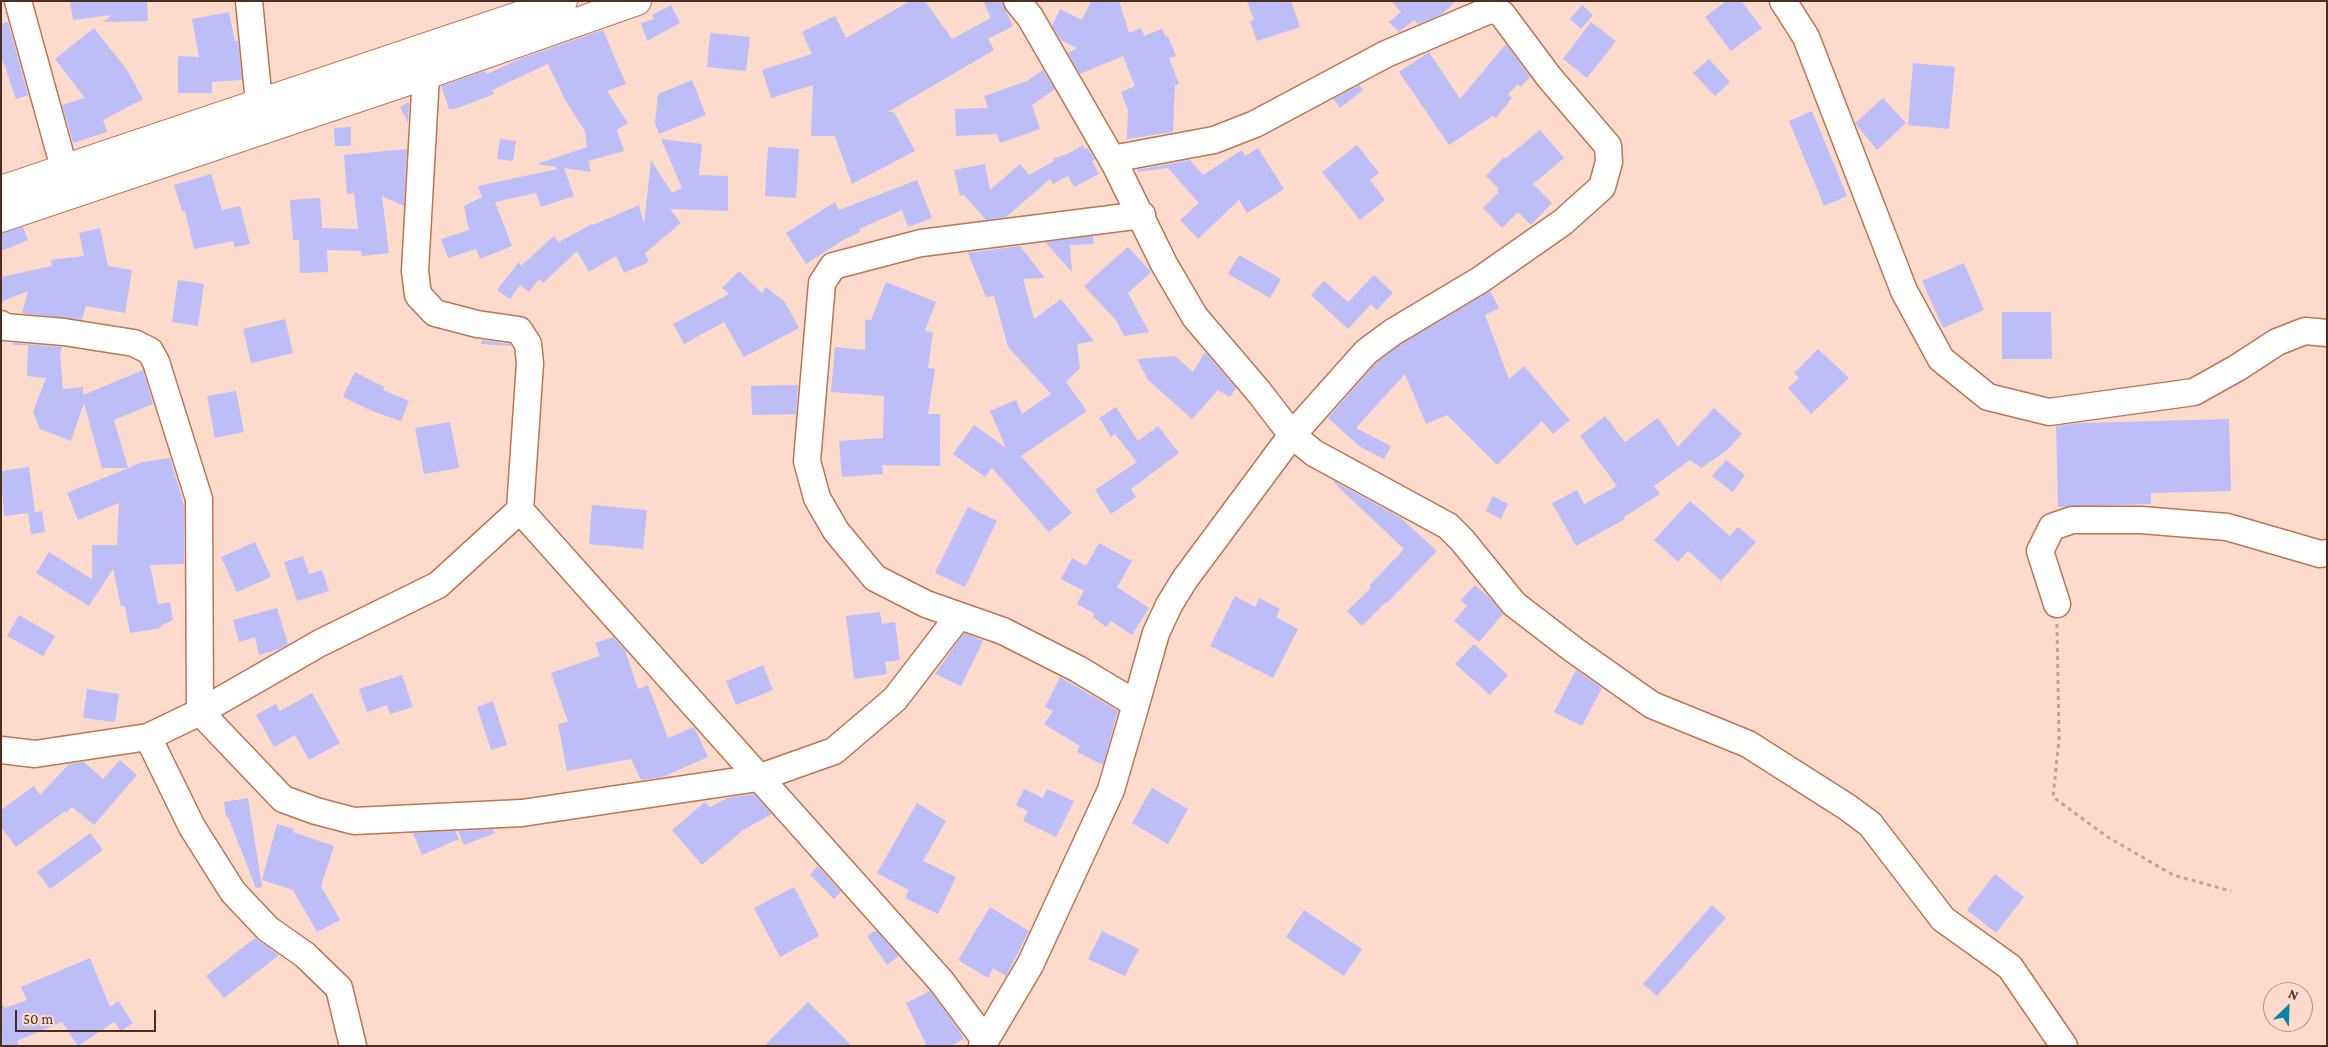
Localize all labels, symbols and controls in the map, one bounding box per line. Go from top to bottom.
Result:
north arrow [2263,982,2313,1032]
text: N [2286,985,2301,1003]
scale bar [18,1000,159,1032]
text: 50 m [23,1011,53,1027]

